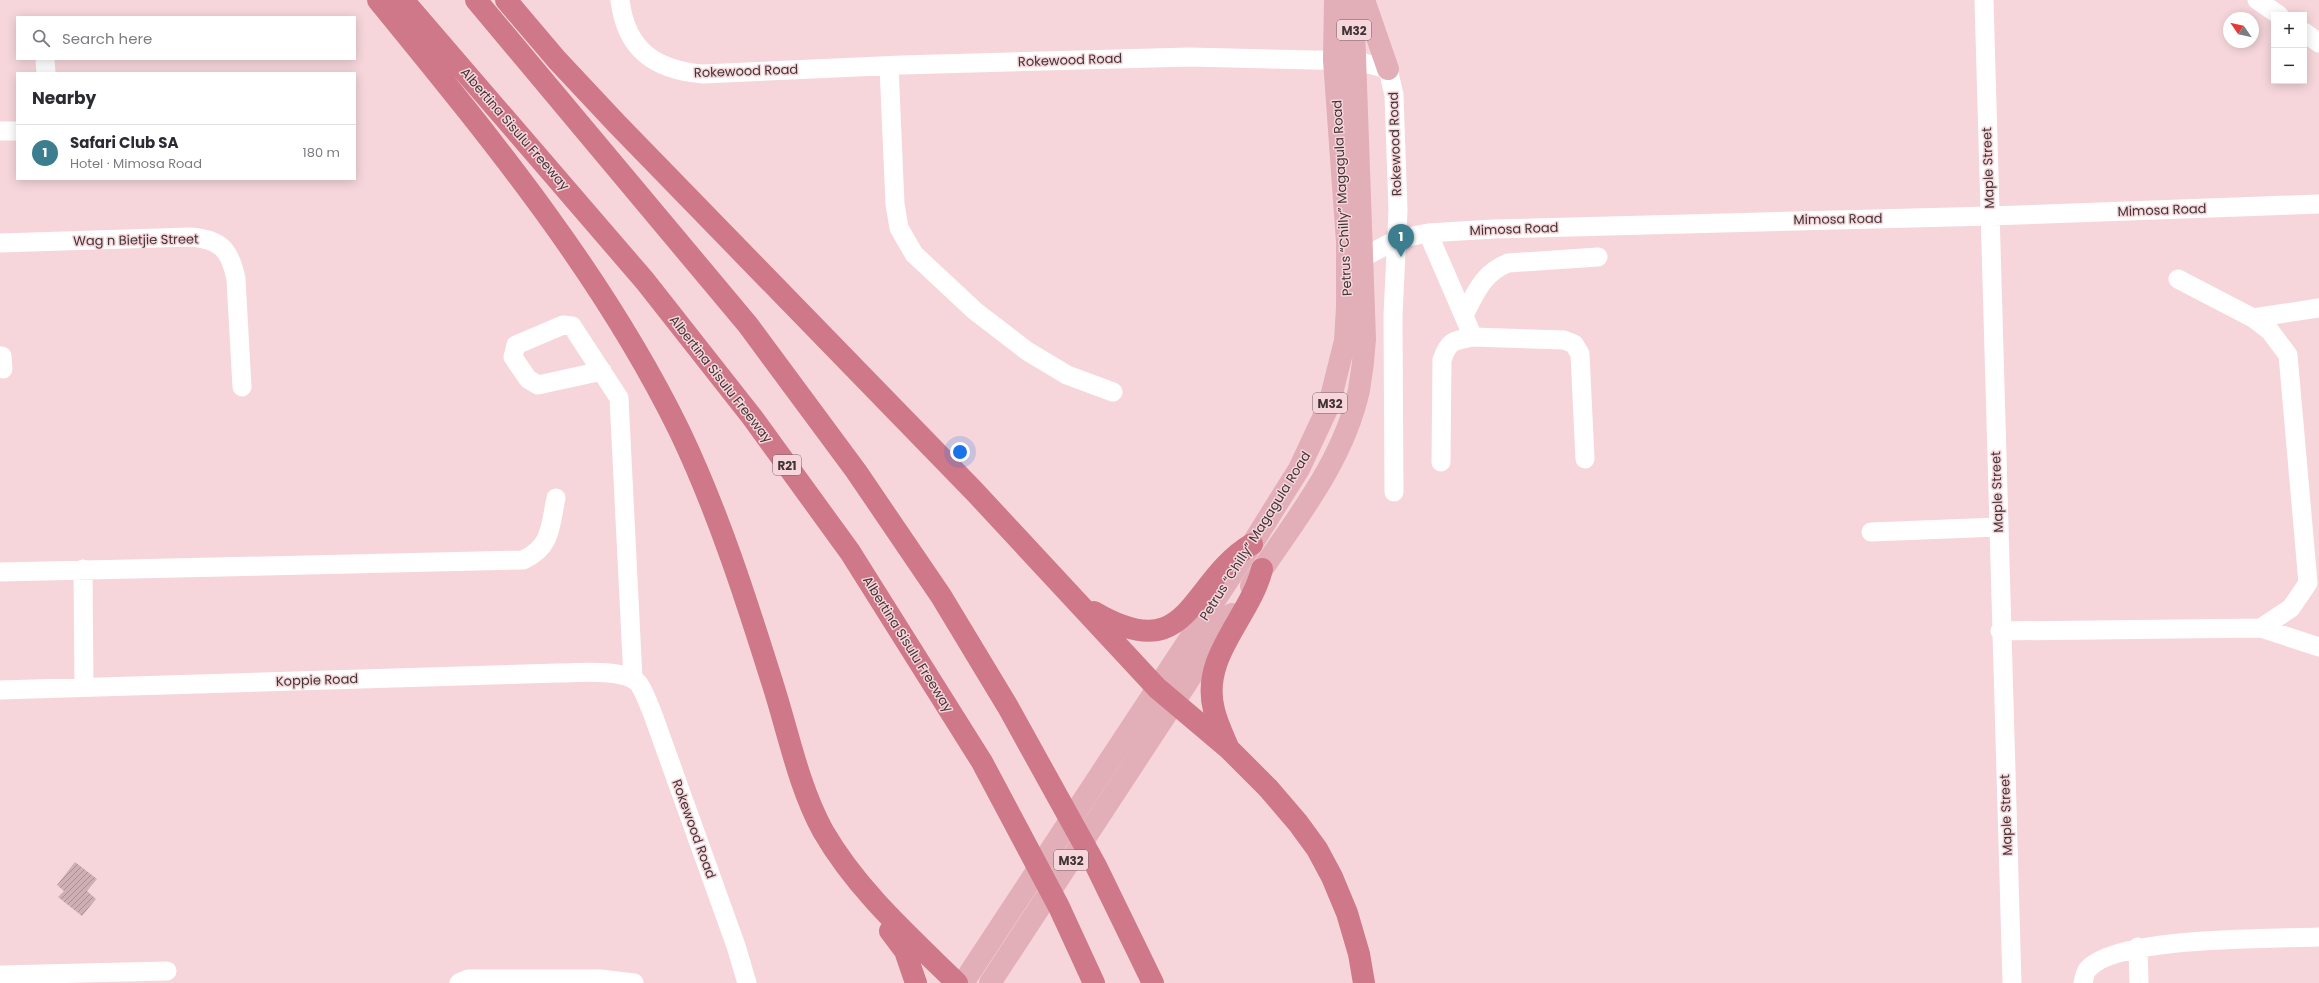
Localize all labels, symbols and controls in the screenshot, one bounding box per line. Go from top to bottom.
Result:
north arrow [2223,12,2259,48]
map controls [2271,12,2307,84]
button: + [2271,12,2307,48]
search box [16,16,356,60]
road number: M32 [1337,20,1371,40]
icon: search [30,27,52,49]
text: Search here [62,28,152,49]
button: − [2271,48,2307,84]
street label: Rokewood Road [1018,49,1122,71]
street label: Rokewood Road [694,60,798,82]
street label: Albertina Sisulu Freeway [456,63,574,195]
text: Nearby [32,86,96,110]
street label: Rokewood Road [1384,92,1406,196]
street label: Petrus “Chilly” Magagula Road [1327,99,1357,297]
street label: Maple Street [1977,127,1999,209]
text: Safari Club SA [70,132,179,153]
text: 1 [43,143,47,162]
text: 180 m [303,143,340,162]
text: Hotel · Mimosa Road [70,154,202,173]
street label: Mimosa Road [2117,199,2207,221]
street label: Mimosa Road [1793,209,1883,229]
street label: Mimosa Road [1469,218,1559,240]
pin: 1 [1388,224,1414,257]
street label: Wag n Bietjie Street [73,229,199,251]
street label: Albertina Sisulu Freeway [665,311,777,447]
road number: M32 [1313,393,1347,413]
your location [950,442,970,462]
street label: Petrus “Chilly” Magagula Road [1195,448,1315,624]
street label: Maple Street [1986,451,2008,533]
road number: R21 [773,455,801,475]
street label: Albertina Sisulu Freeway [858,572,958,716]
street label: Koppie Road [276,669,358,691]
street label: Maple Street [1995,774,2017,856]
street label: Rokewood Road [667,777,721,881]
road number: M32 [1054,850,1088,870]

